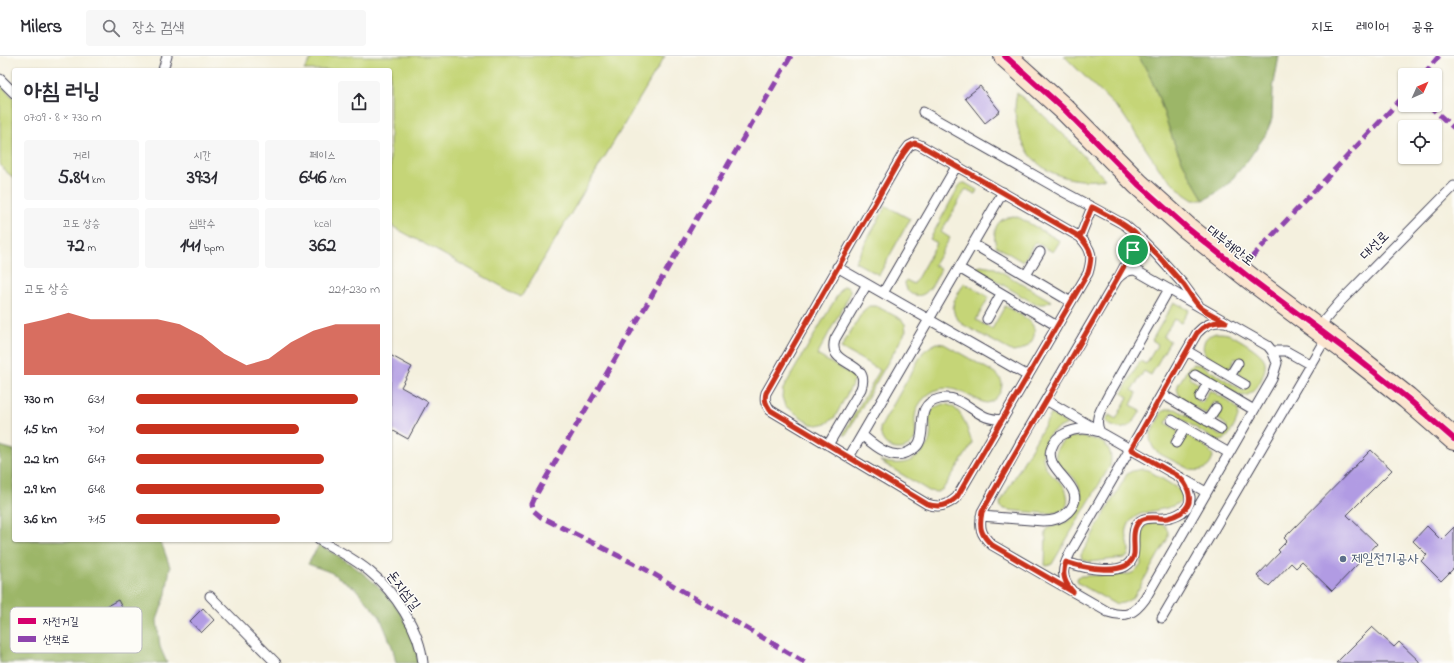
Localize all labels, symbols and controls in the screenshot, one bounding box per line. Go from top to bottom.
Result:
search box [86,10,366,46]
text: Milers [20,14,62,41]
icon: search [100,17,122,39]
text: 장소 검색 [132,17,184,39]
text: 지도 [1311,17,1334,38]
text: 레이어 [1356,17,1389,38]
text: 공유 [1411,17,1434,38]
north arrow [1398,68,1442,112]
map controls [1398,68,1442,164]
text: 아침 러닝 [24,77,100,109]
button: share [338,81,380,123]
text: 07:09 · 8 × 730 m [24,108,101,127]
button: locate [1398,120,1442,164]
text: 거리 [72,148,90,164]
text: 시간 [193,148,211,164]
text: 페이스 [309,148,336,164]
text: 5.84 [58,164,89,193]
text: 39:31 [187,164,217,193]
text: 6:46 [299,164,327,193]
text: km [89,172,105,188]
text: /km [327,172,346,188]
text: 고도 상승 [62,216,100,232]
text: 심박수 [189,216,215,232]
text: kcal [314,216,331,232]
street label: 대부해안로 [1201,220,1259,272]
street label: 대선로 [1356,227,1394,265]
text: 72 [67,232,85,261]
text: 141 [180,232,201,261]
text: 362 [309,232,336,261]
pin [1116,233,1150,267]
icon: arrive [1122,239,1144,261]
text: m [85,240,96,256]
text: bpm [201,240,224,256]
text: 고도 상승 [24,280,69,299]
text: 221–230 m [328,280,380,299]
text: 730 m [24,390,54,409]
text: 6:31 [88,390,104,409]
text: 1.5 km [24,420,57,439]
text: 7:01 [88,420,104,439]
text: 2.2 km [24,450,59,469]
text: 6:47 [88,450,106,469]
text: 2.9 km [24,480,56,499]
text: 6:48 [88,480,105,499]
text: 3.6 km [24,510,57,529]
text: 7:15 [88,510,106,529]
place label: 제일전기공사 [1351,549,1419,570]
marker: 제일전기공사 [1338,554,1348,564]
street label: 돈지섬길 [381,567,425,616]
legend [10,607,142,653]
text: 자전거길 [43,614,79,630]
text: 산책로 [43,632,70,648]

